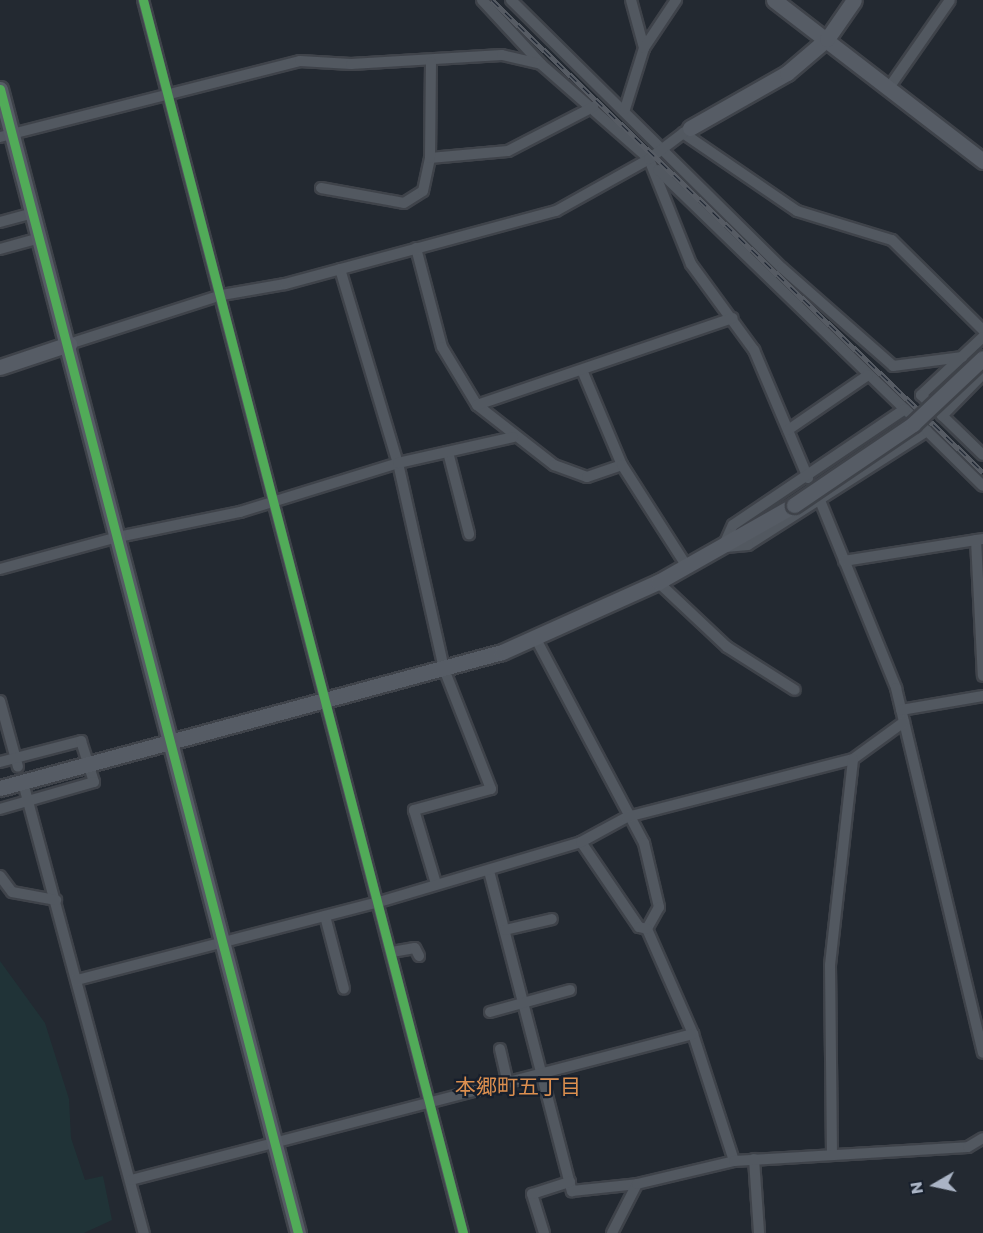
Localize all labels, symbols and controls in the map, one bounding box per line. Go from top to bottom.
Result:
district label: 本郷町五丁目 [455,1074,581,1100]
north arrow [905,1155,965,1215]
text: N [904,1180,929,1196]

